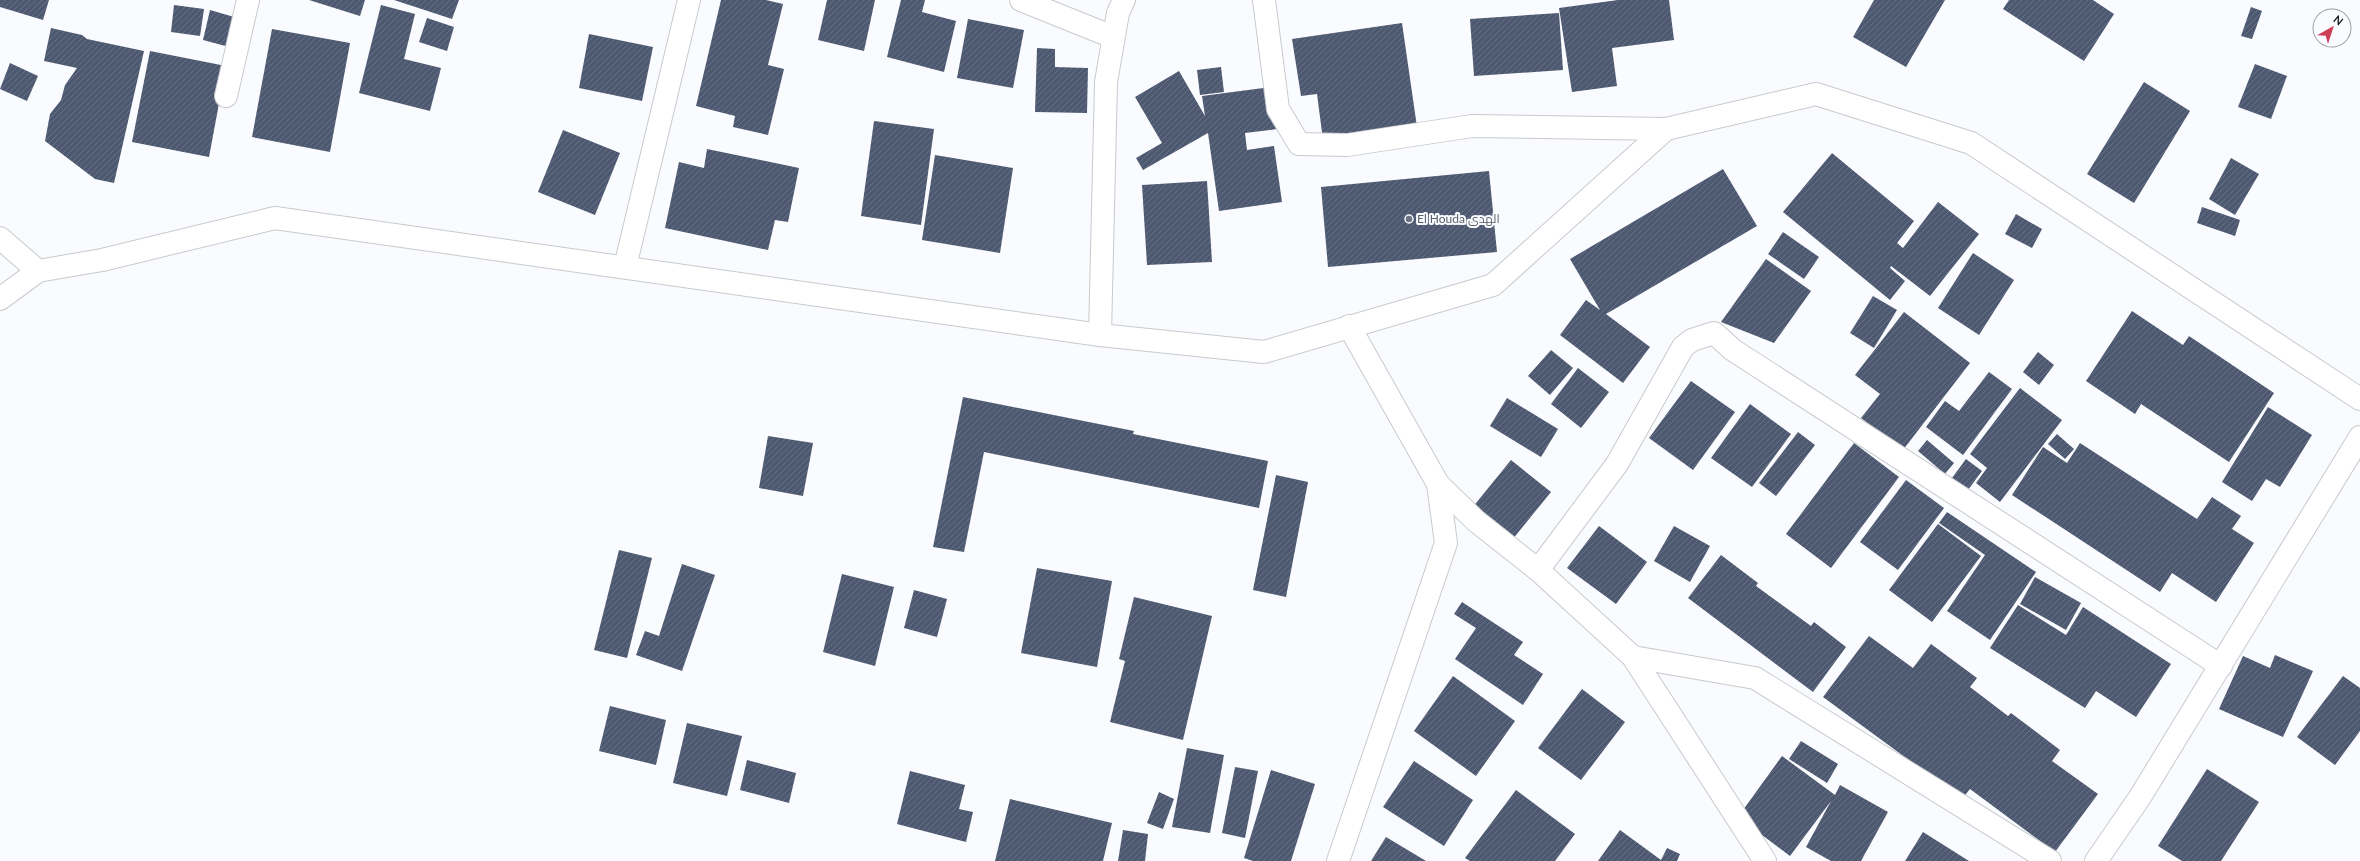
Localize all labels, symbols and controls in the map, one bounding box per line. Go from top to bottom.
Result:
north arrow [2312,8,2352,48]
text: N [2331,12,2346,28]
place label: El Houda الهدى [1417,211,1500,226]
marker: El Houda الهدى [1404,214,1414,224]

